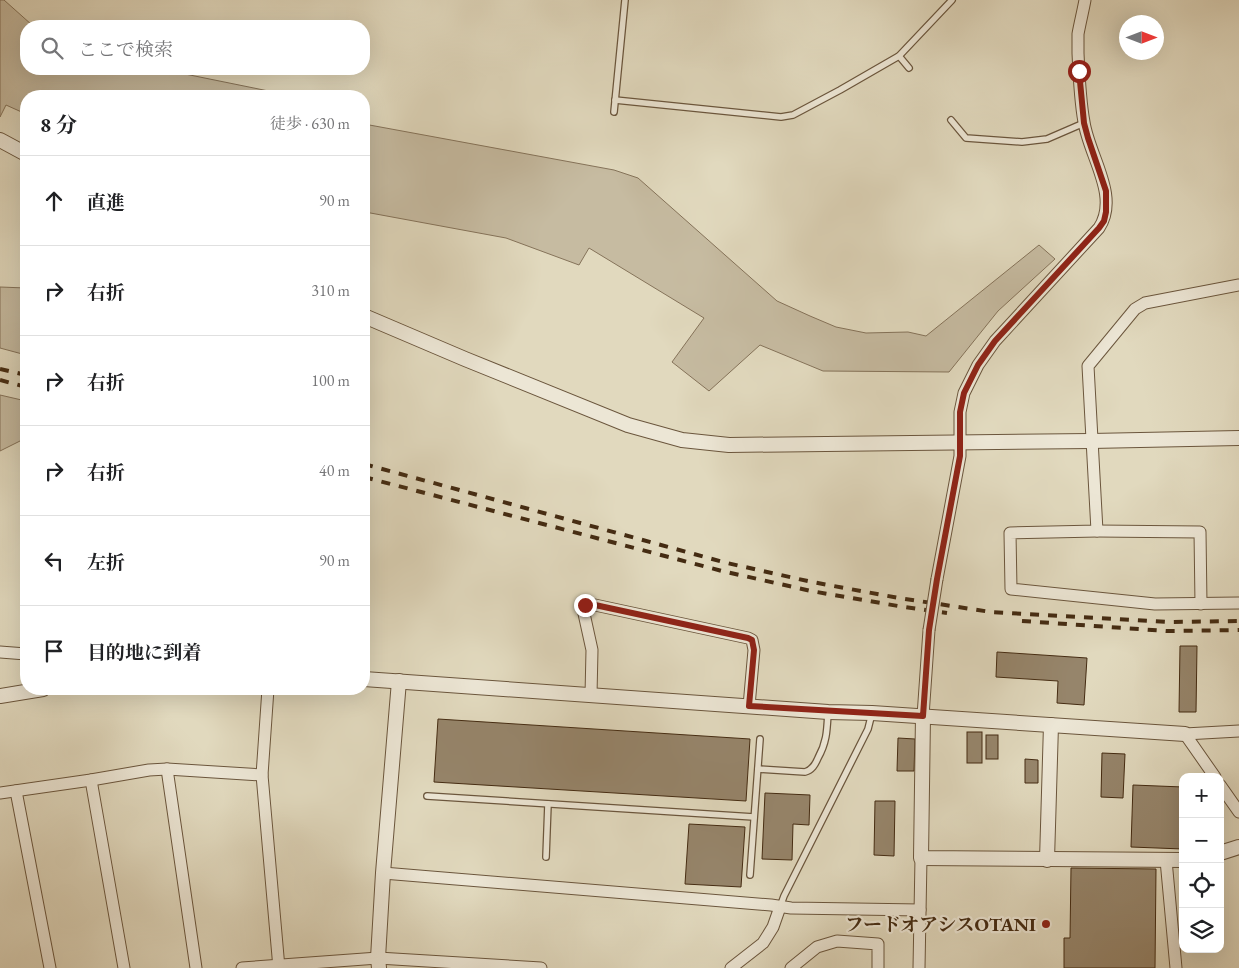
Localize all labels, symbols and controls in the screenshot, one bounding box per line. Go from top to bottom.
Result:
north arrow [1119,15,1164,60]
search box [20,20,370,75]
icon: search [38,34,66,62]
text: ここで検索 [78,37,173,62]
route start [1068,60,1091,83]
text: 8 分 [40,111,77,138]
text: 徒歩 · 630 m [270,113,350,134]
icon: ahead [40,187,68,215]
text: 直進 [87,190,125,215]
text: 90 m [319,190,350,211]
icon: right [40,277,68,305]
text: 右折 [87,280,125,305]
text: 310 m [311,280,350,301]
icon: right [40,367,68,395]
text: 右折 [87,370,125,395]
text: 100 m [311,370,350,391]
icon: right [40,457,68,485]
text: 右折 [87,460,125,485]
text: 40 m [319,460,350,481]
icon: left [40,547,68,575]
text: 左折 [87,550,125,575]
text: 90 m [319,550,350,571]
route end [574,594,597,617]
icon: arrive [40,637,68,665]
text: 目的地に到着 [87,640,201,665]
map controls [1179,773,1224,953]
button: + [1179,773,1224,818]
button: − [1179,818,1224,863]
button: locate [1179,863,1224,908]
button: layers [1179,908,1224,953]
place label: フードオアシスOTANI [845,912,1036,937]
marker: フードオアシスOTANI [1040,918,1052,930]

